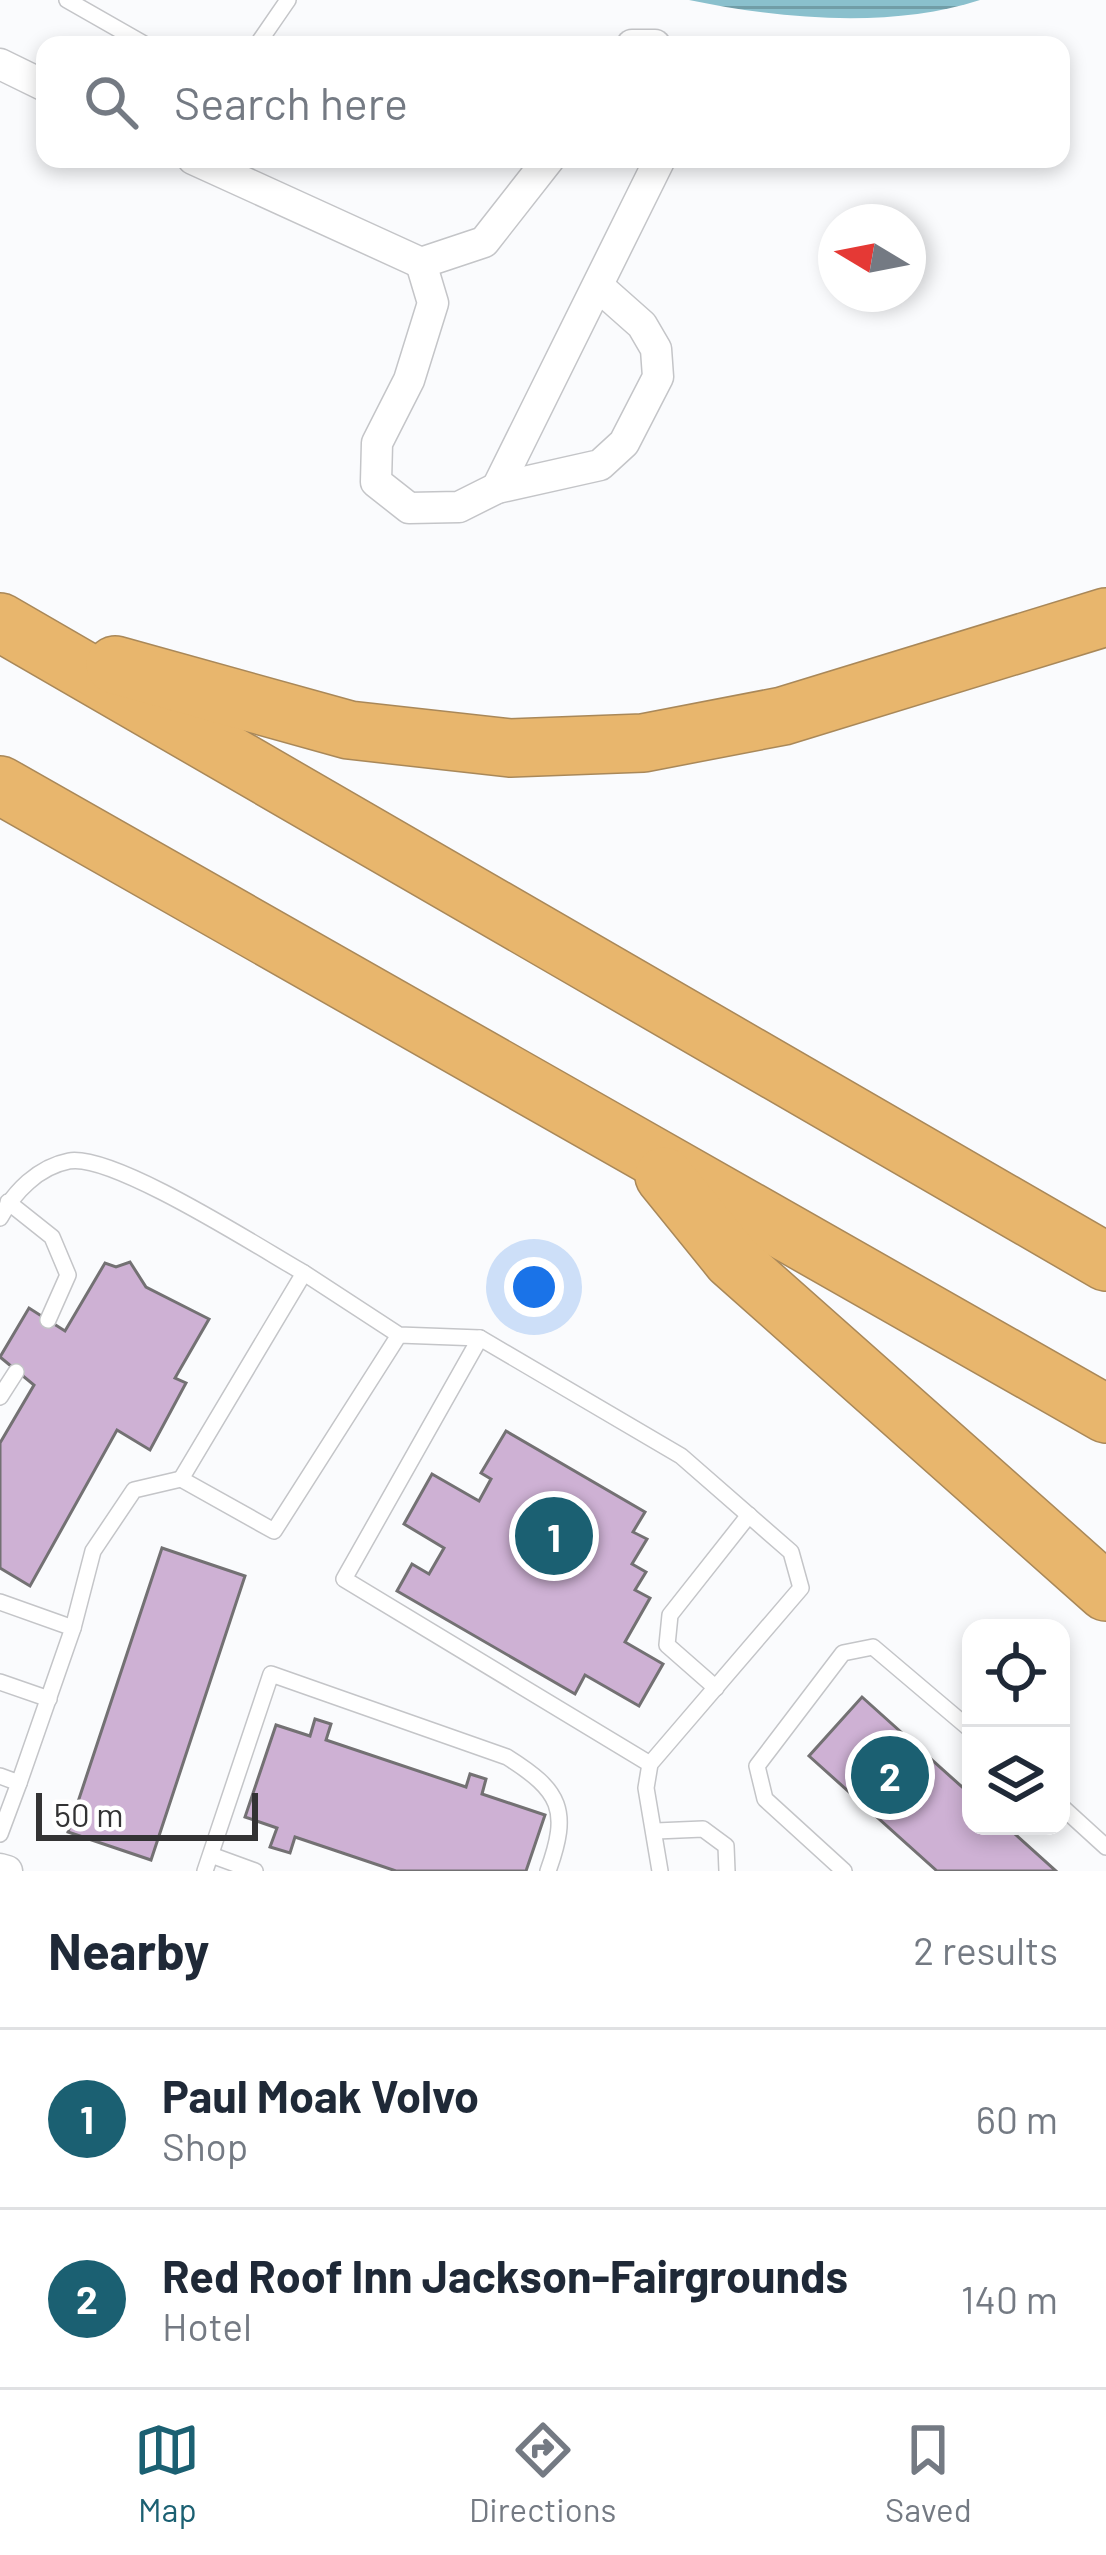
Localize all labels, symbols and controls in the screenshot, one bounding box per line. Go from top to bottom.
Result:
search box [36,36,1070,168]
icon: search [78,69,144,135]
text: Search here [174,75,408,129]
north arrow [818,204,926,312]
your location [504,1257,564,1317]
pin: 1 [515,1491,593,1581]
map controls [962,1619,1070,1835]
button: locate [962,1619,1070,1727]
button: layers [962,1727,1070,1835]
pin: 2 [851,1730,929,1820]
scale bar [36,1787,258,1840]
text: 50 m [54,1794,124,1834]
text: Nearby [48,1919,209,1980]
text: 2 results [913,1926,1058,1973]
text: Paul Moak Volvo [162,2068,479,2122]
text: 1 [80,2095,94,2142]
text: 60 m [976,2095,1058,2142]
text: Shop [162,2122,248,2169]
text: Red Roof Inn Jackson-Fairgrounds [162,2248,848,2302]
text: 2 [76,2275,98,2322]
text: 140 m [961,2275,1058,2322]
text: Hotel [162,2302,252,2349]
tab: Map [134,2417,200,2529]
tab: Directions [469,2417,616,2529]
tab: Saved [885,2417,972,2529]

